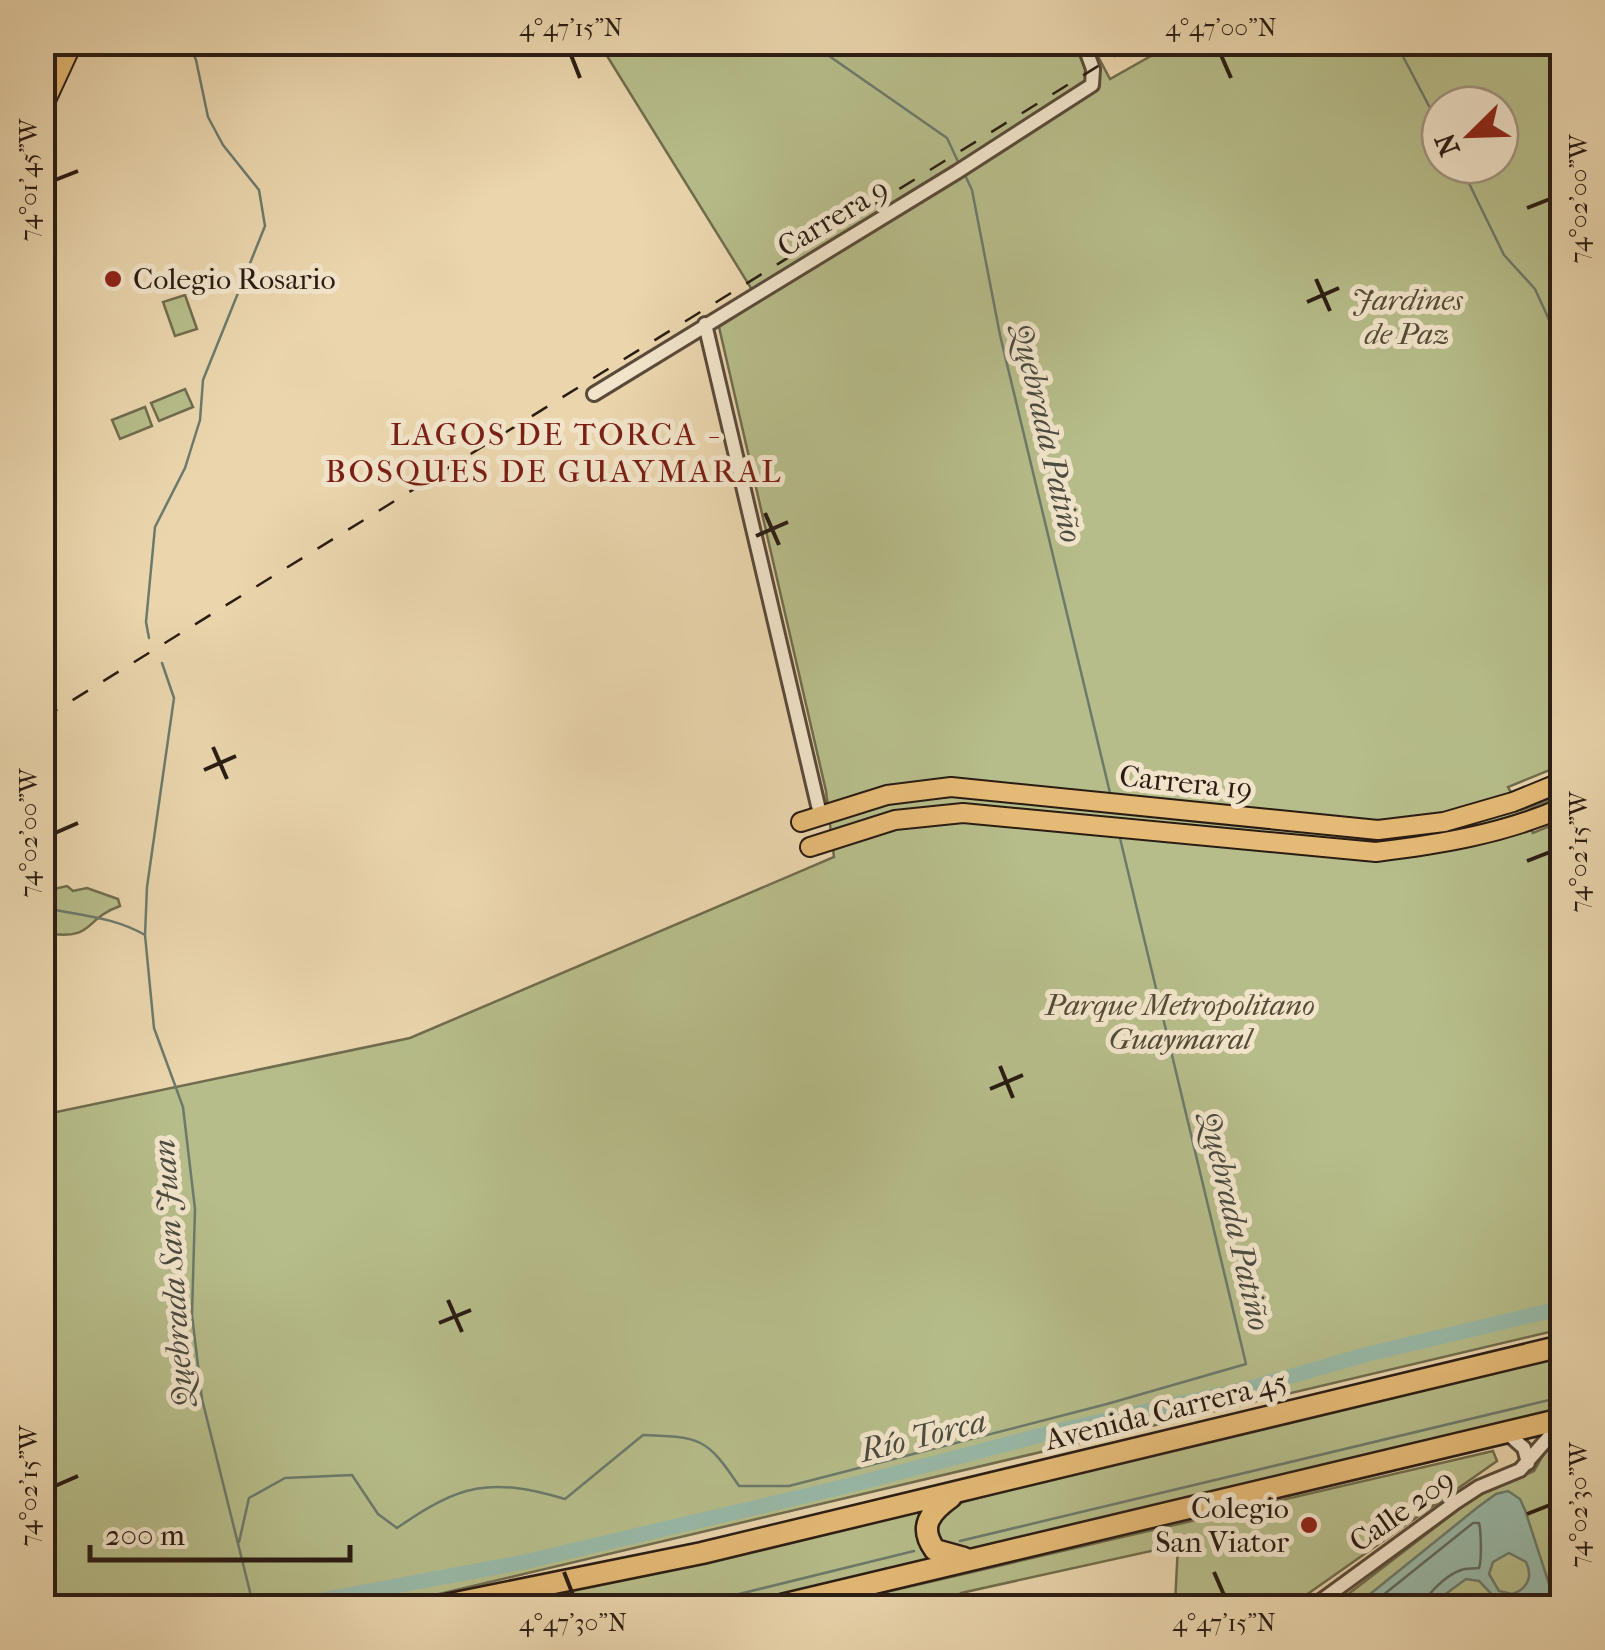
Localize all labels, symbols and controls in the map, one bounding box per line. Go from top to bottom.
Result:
text: 4°47'15"N [519,13,623,42]
text: 4°47'00"N [1165,13,1277,42]
north arrow [1420,85,1520,185]
text: 74°01'45"W [14,117,43,241]
text: N [1428,128,1467,161]
text: 74°02'00"W [1564,133,1593,264]
street label: Carrera 9 [771,171,895,265]
place label: Colegio Rosario [133,262,336,297]
marker: Colegio Rosario [102,268,124,290]
park label: Jardines de Paz [1351,283,1463,352]
water label: Quebrada Patiño [1003,319,1090,547]
district label: LAGOS DE TORCA - BOSQUES DE GUAYMARAL [325,416,783,490]
street label: Carrera 19 [1118,759,1254,807]
text: 74°02'00"W [14,767,43,898]
text: 74°02'15"W [1564,790,1593,913]
park label: Parque Metropolitano Guaymaral [1043,988,1315,1057]
water label: Quebrada Patiño [1191,1107,1278,1335]
water label: Quebrada San Juan [145,1138,202,1409]
street label: Avenida Carrera 45 [1040,1364,1291,1458]
water label: Río Torca [854,1402,990,1470]
text: 74°02'15"W [14,1424,43,1547]
text: 74°02'30"W [1564,1441,1593,1568]
street label: Calle 209 [1343,1462,1461,1560]
place label: Colegio San Viator [1155,1491,1289,1560]
scale bar [90,1500,350,1562]
marker: Colegio San Viator [1298,1514,1320,1536]
text: 200 m [105,1518,185,1553]
text: 4°47'30"N [519,1608,627,1637]
text: 4°47'15"N [1172,1608,1276,1637]

